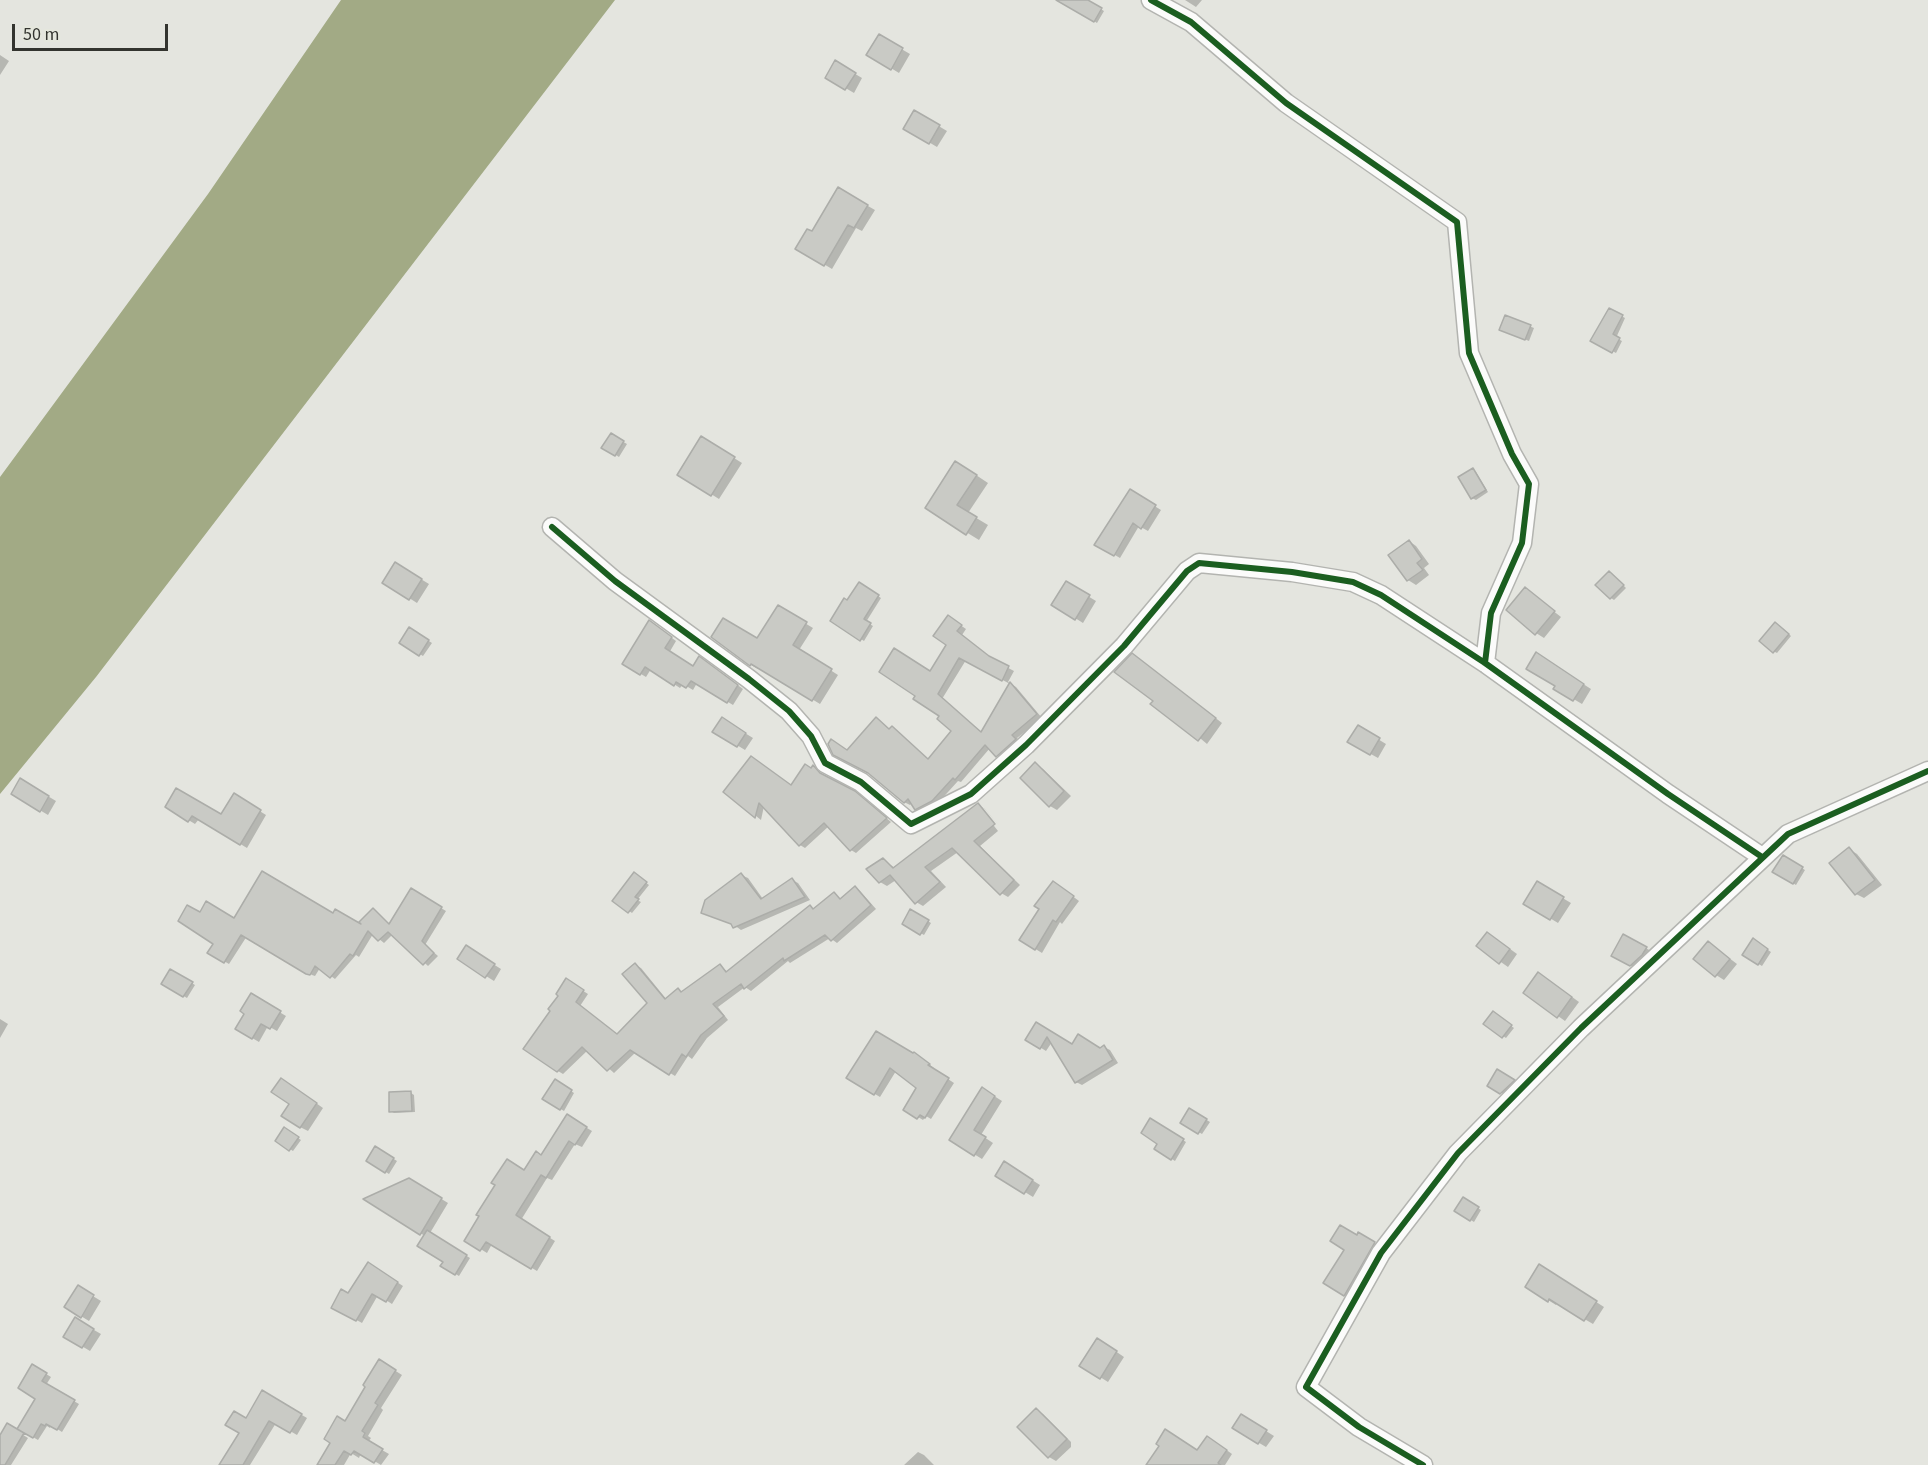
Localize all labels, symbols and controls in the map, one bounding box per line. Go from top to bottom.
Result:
scale bar [15,12,171,50]
text: 50 m [23,22,59,47]

